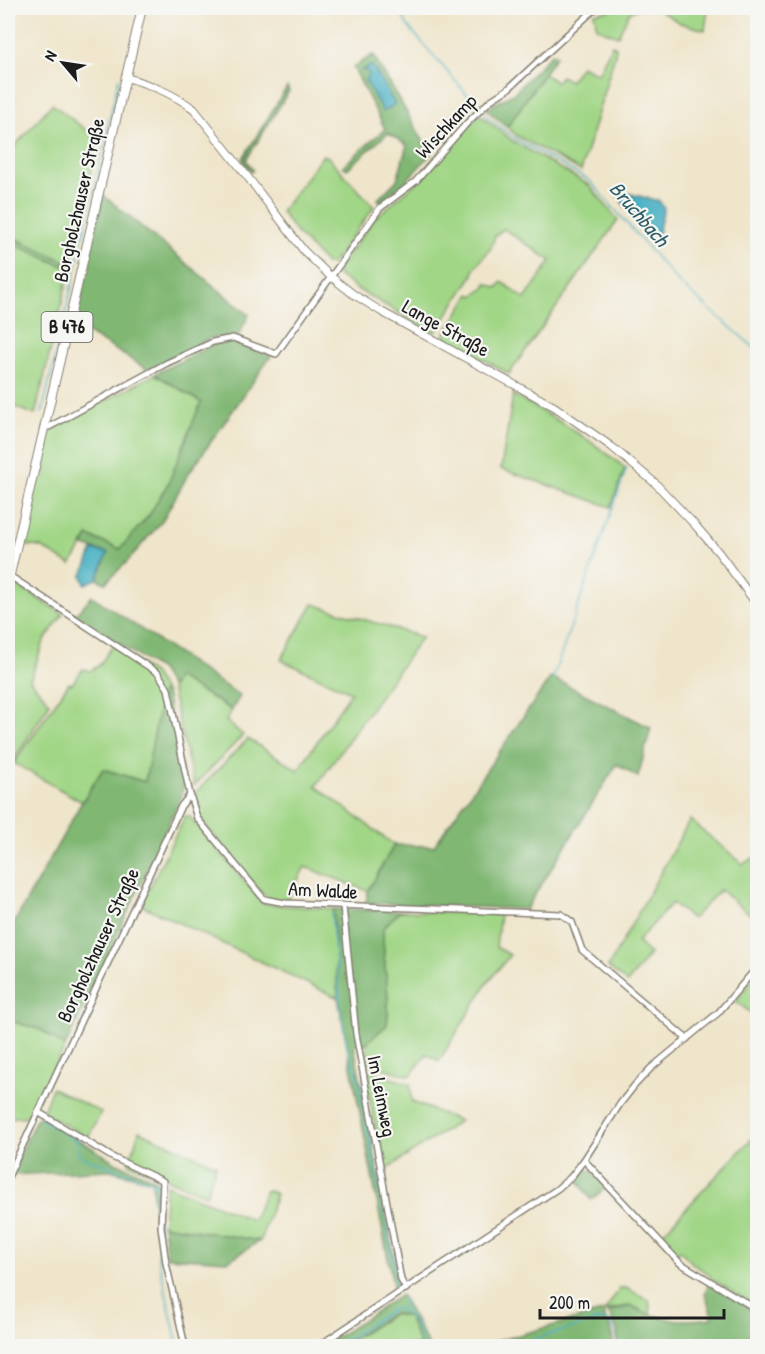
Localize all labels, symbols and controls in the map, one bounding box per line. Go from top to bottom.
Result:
north arrow [33,33,93,93]
text: N [38,46,62,65]
street label: Wischkamp [409,87,483,164]
street label: Borgholzhauser Straße [47,115,111,285]
water label: Bruchbach [603,175,677,253]
street label: Lange Straße [398,293,495,363]
road number: B 476 [42,312,92,342]
street label: Borgholzhauser Straße [50,863,145,1026]
street label: Am Walde [288,874,358,905]
street label: Im Leimweg [361,1053,404,1139]
scale bar [540,1282,724,1320]
text: 200 m [549,1290,590,1315]

